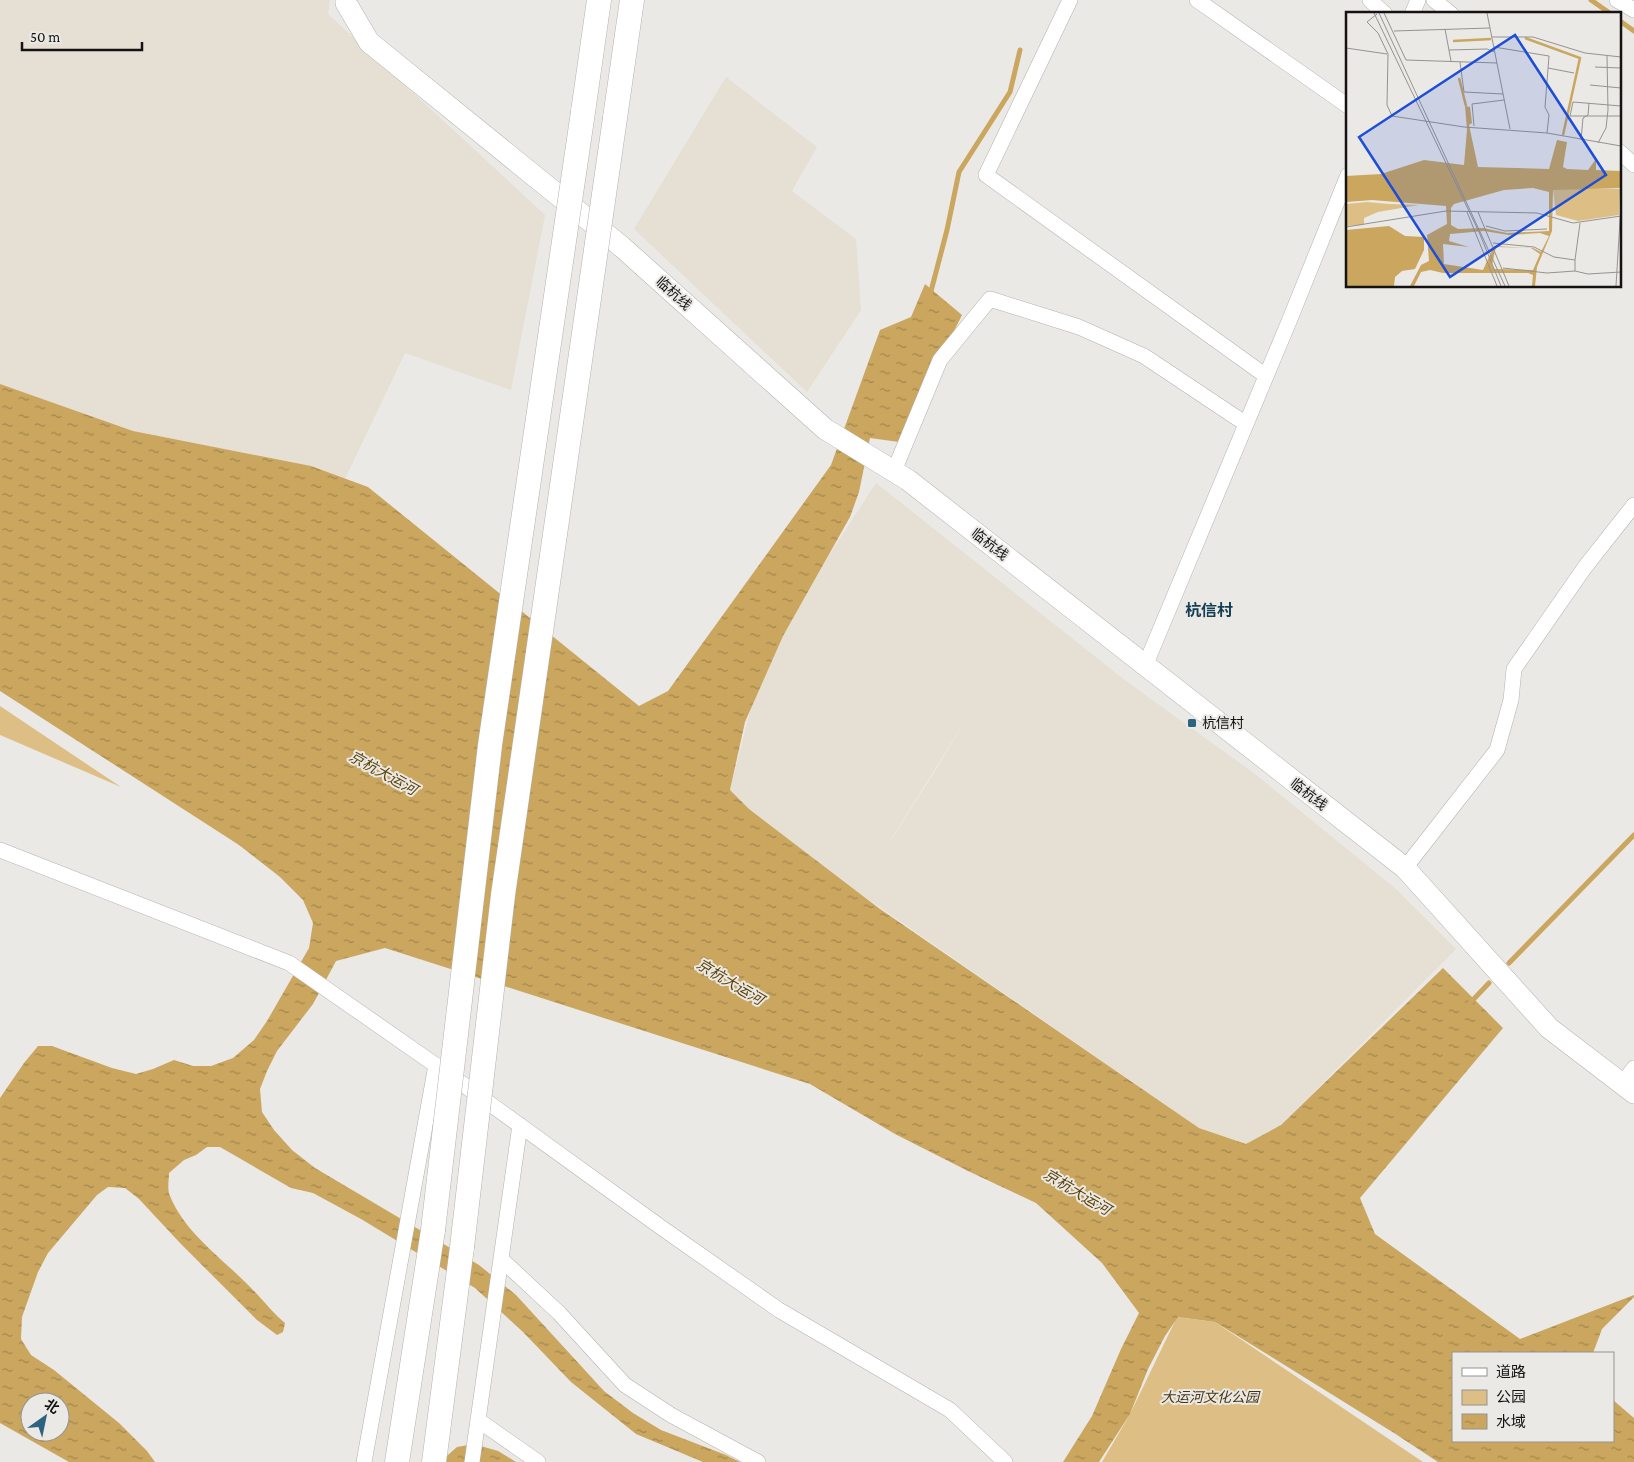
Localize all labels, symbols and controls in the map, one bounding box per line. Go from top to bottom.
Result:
inset map [1346,12,1622,288]
scale bar [22,20,142,52]
text: 50 m [30,29,60,45]
street label: 临杭线 [653,273,695,313]
street label: 临杭线 [969,525,1011,563]
district label: 杭信村 [1185,601,1233,619]
place label: 杭信村 [1202,715,1244,731]
marker: 杭信村 [1186,717,1198,729]
water label: 京杭大运河 [346,748,422,800]
street label: 临杭线 [1288,775,1330,813]
water label: 京杭大运河 [694,956,769,1010]
water label: 京杭大运河 [1041,1166,1116,1220]
legend [1452,1352,1614,1442]
text: 道路 [1496,1364,1526,1380]
park label: 大运河文化公园 [1161,1389,1261,1405]
text: 公园 [1496,1389,1526,1405]
north arrow [20,1392,70,1442]
text: 北 [42,1396,62,1417]
text: 水域 [1496,1414,1526,1430]

